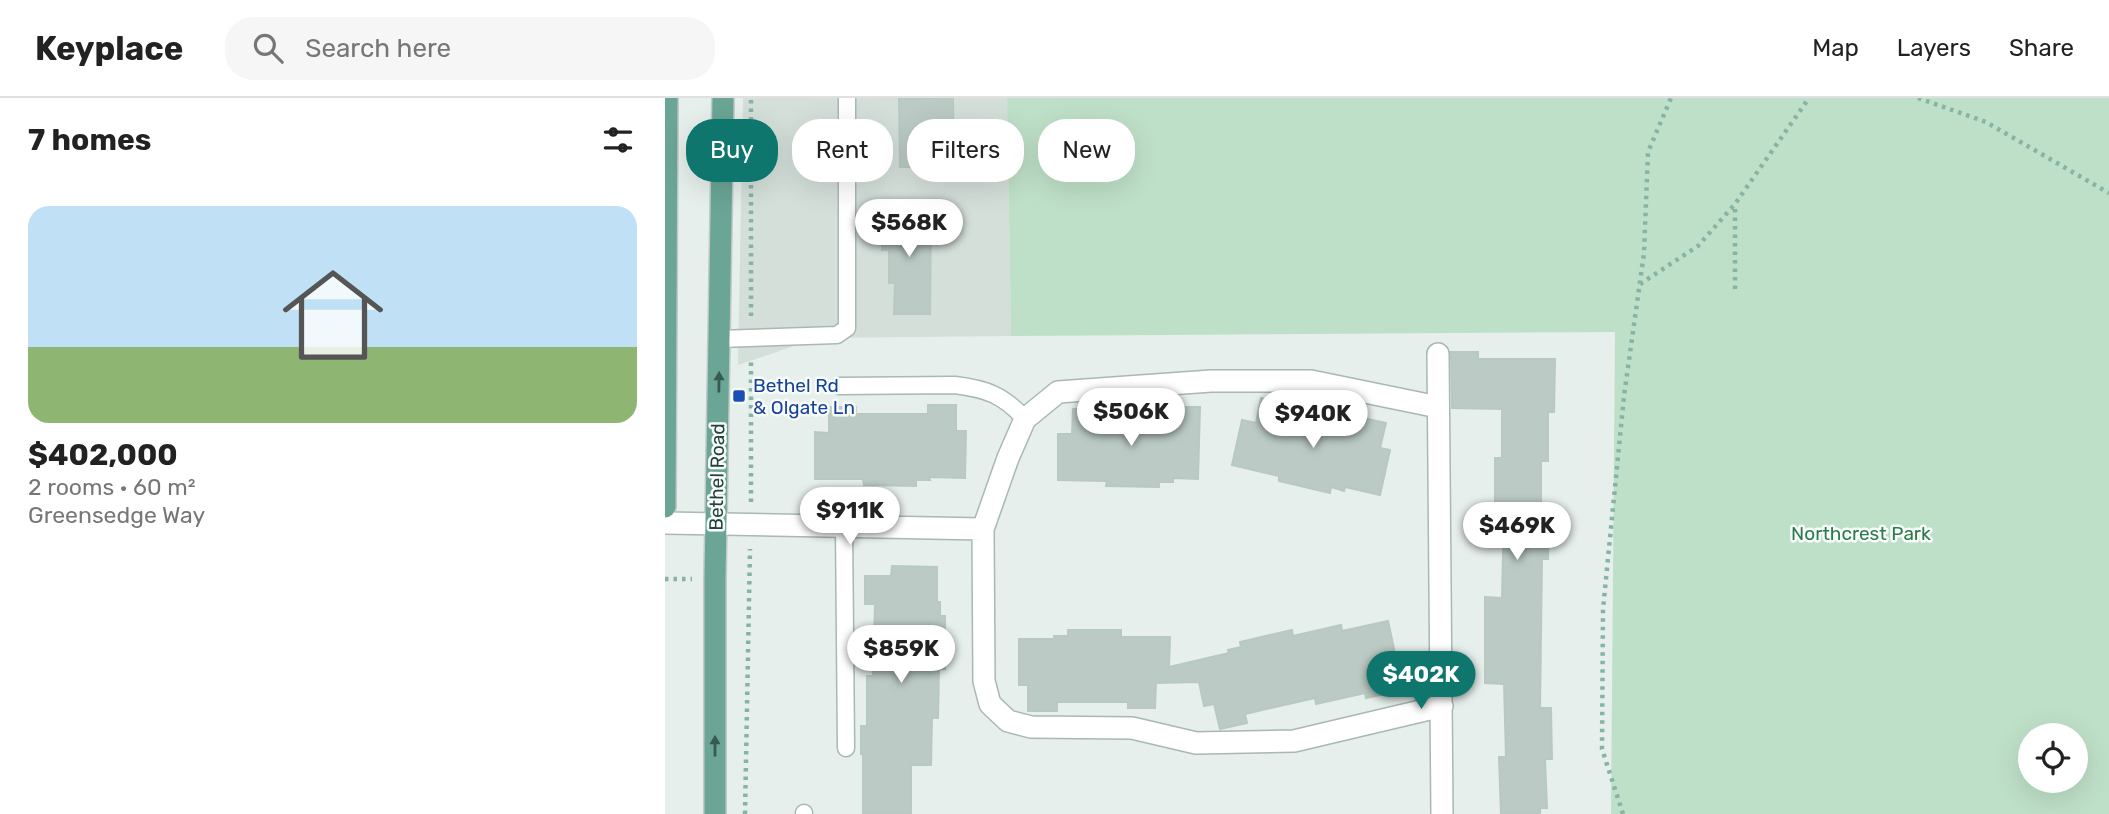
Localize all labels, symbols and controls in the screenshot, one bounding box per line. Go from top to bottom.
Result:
search box [225,17,715,80]
text: Keyplace [35,29,183,68]
icon: search [249,29,287,67]
text: Search here [305,33,451,64]
text: Map [1812,34,1859,62]
text: Layers [1897,34,1971,62]
text: Share [2009,34,2074,62]
chip: Buy [686,119,778,182]
chip: Rent [792,119,893,182]
chip: Filters [907,119,1024,182]
chip: New [1038,119,1135,182]
icon: filters [599,121,637,159]
text: 7 homes [28,122,151,158]
pin: $568K [860,200,958,259]
text: $568K [871,208,947,236]
icon: home [270,252,396,378]
one-way arrow [713,371,725,393]
place label: Bethel Rd & Olgate Ln [753,374,855,419]
marker: Bethel Rd & Olgate Ln [731,388,747,404]
pin: $506K [1082,388,1180,448]
pin: $940K [1264,390,1362,450]
text: $506K [1093,397,1169,425]
text: $940K [1275,399,1351,427]
street label: Bethel Road [705,423,729,531]
text: $402,000 [28,437,178,473]
text: 2 rooms · 60 m² [28,473,196,501]
pin: $911K [801,488,899,547]
text: $911K [816,496,884,524]
text: Greensedge Way [28,501,205,529]
pin: $469K [1468,503,1566,562]
text: $469K [1479,511,1555,539]
park label: Northcrest Park [1791,522,1931,545]
pin: $859K [852,626,950,685]
text: $859K [863,634,939,662]
pin: $402K [1372,652,1470,711]
text: $402K [1383,660,1459,688]
map controls [2018,723,2088,793]
button: locate [2018,723,2088,793]
one-way arrow [709,735,721,757]

